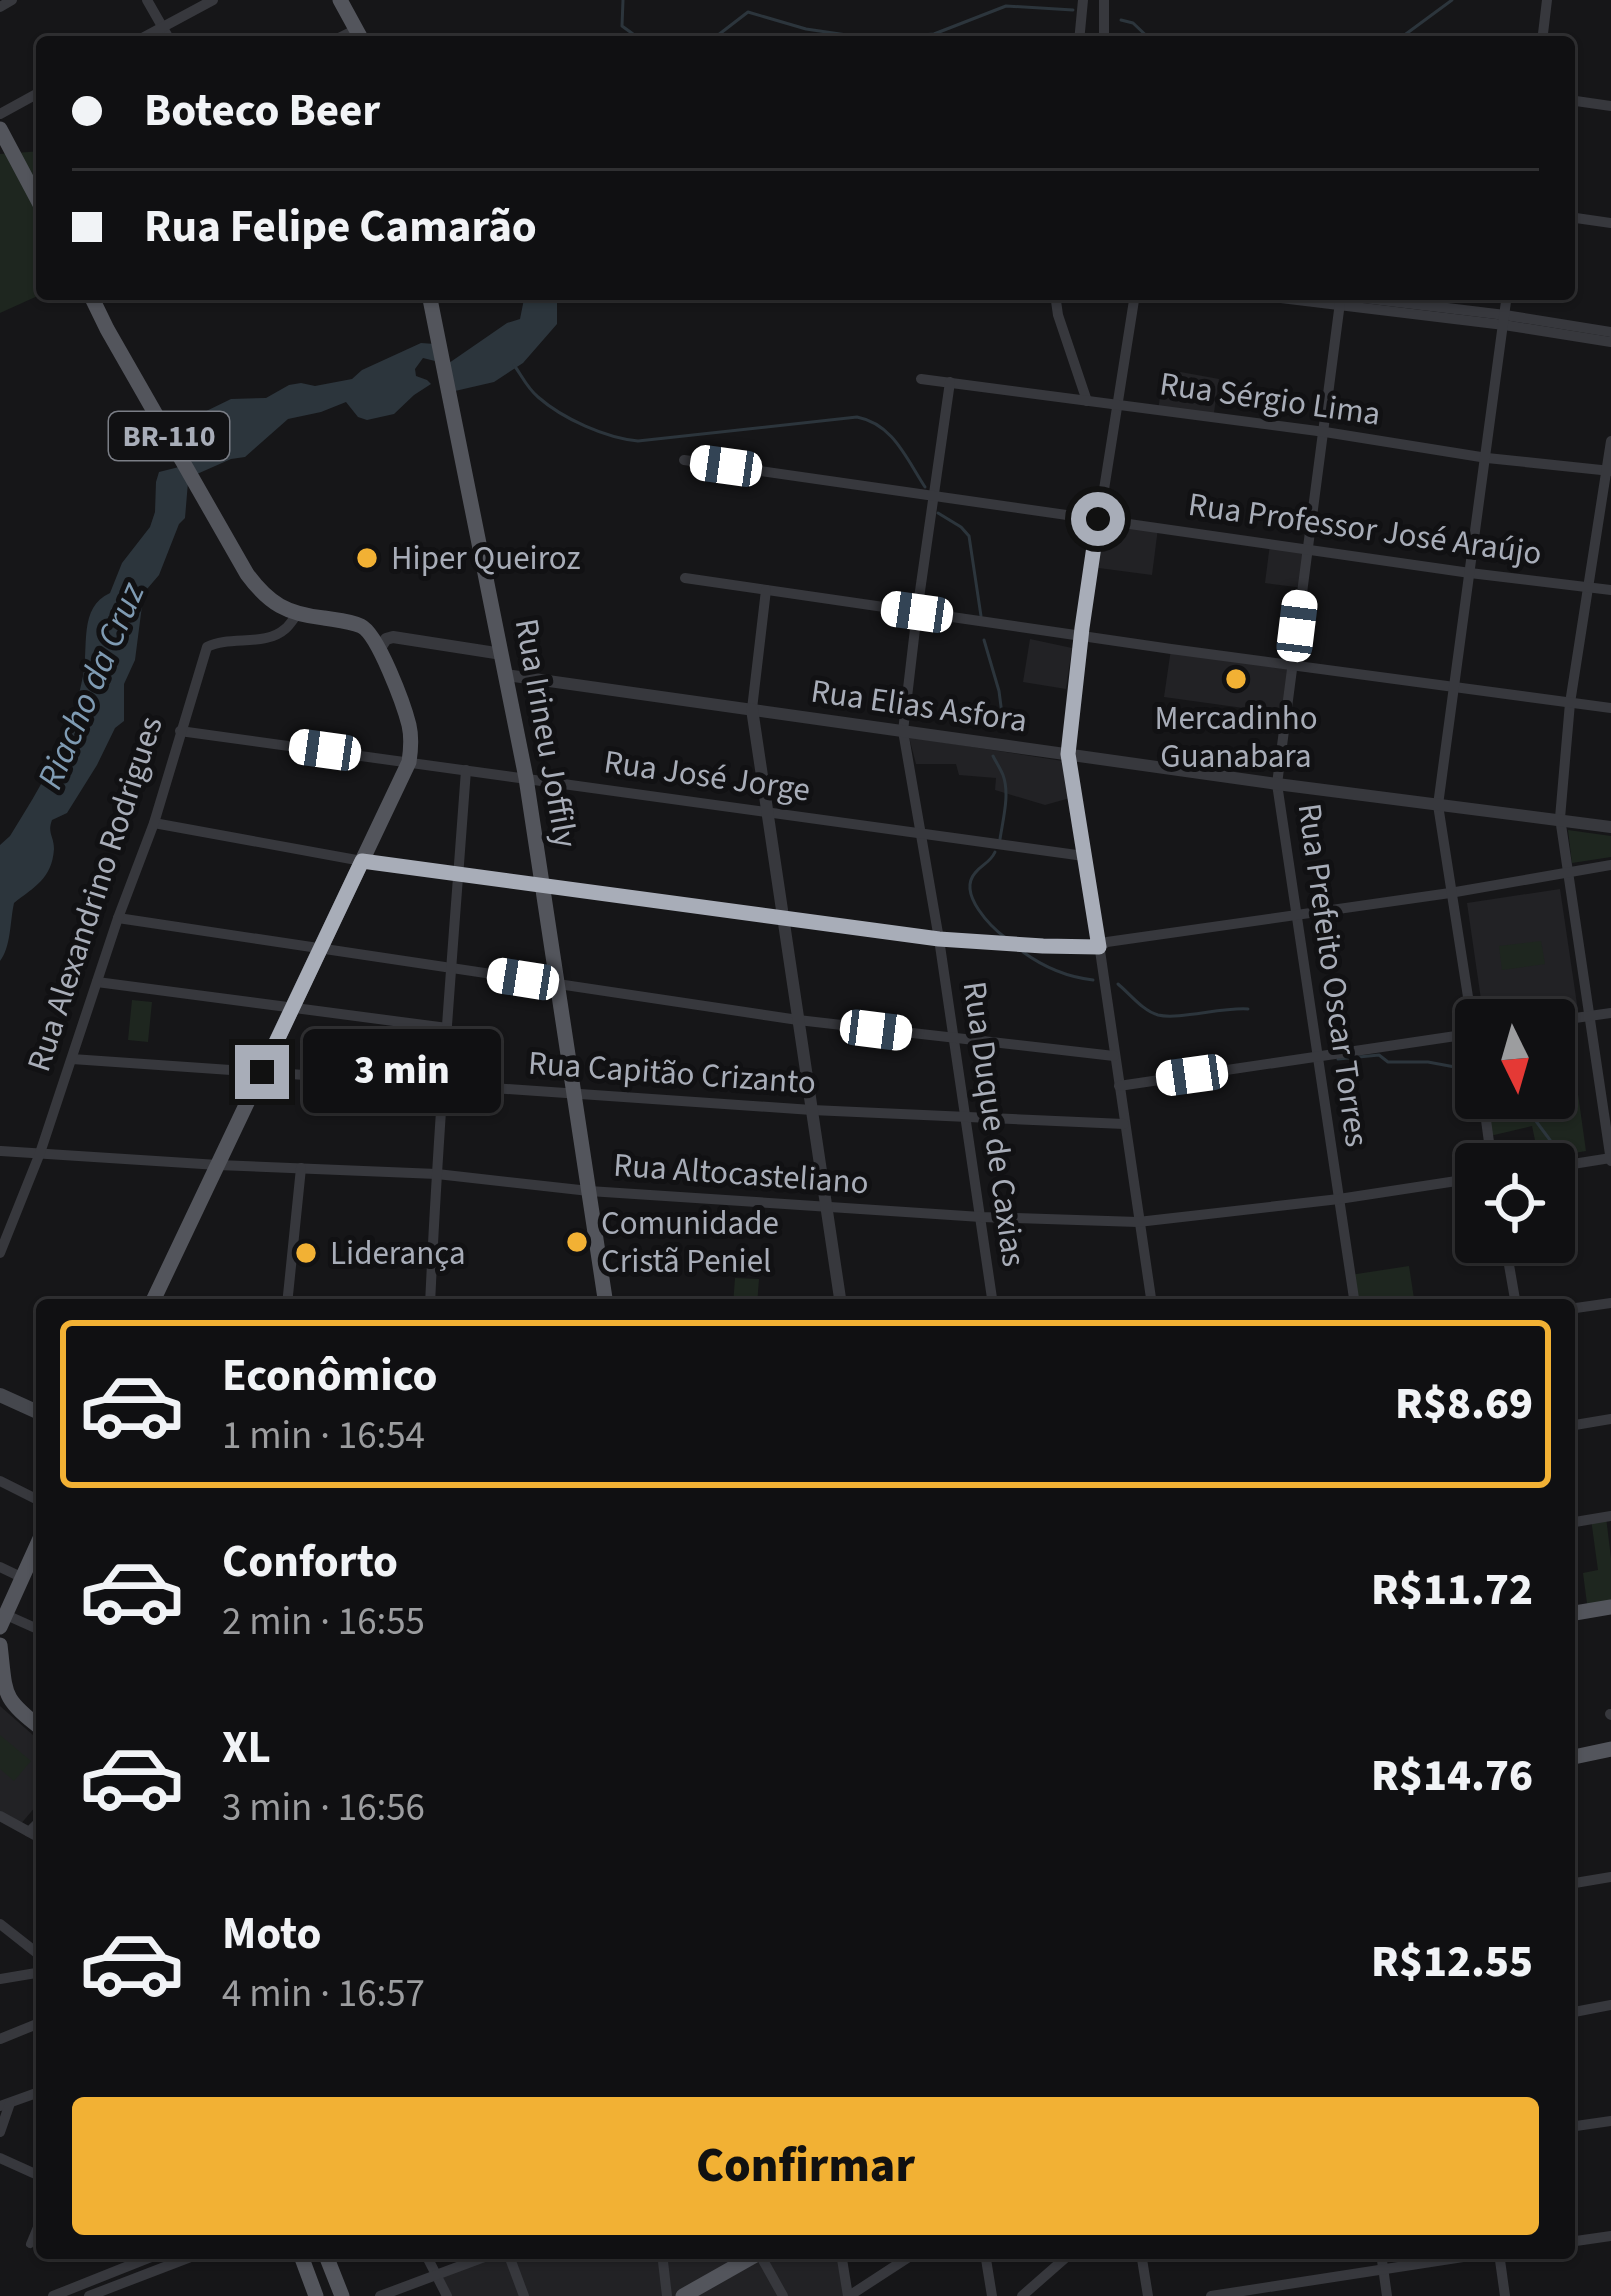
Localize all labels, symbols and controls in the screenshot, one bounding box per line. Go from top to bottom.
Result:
text: Boteco Beer [144,79,380,143]
text: Rua Felipe Camarão [144,195,537,259]
street label: Rua Sérgio Lima [1157,360,1383,438]
road number: BR-110 [109,412,229,460]
car [688,443,764,489]
street label: Rua Professor José Araújo [1185,481,1545,577]
route start [1071,492,1125,546]
place label: Hiper Queiroz [391,535,581,582]
marker: Hiper Queiroz [354,545,380,571]
water label: Riacho da Cruz [25,574,158,797]
car [1275,588,1319,664]
car [879,589,955,635]
street label: Rua Irineu Joffily [503,615,589,852]
marker: Mercadinho Guanabara [1223,666,1249,692]
street label: Rua Elias Asfora [808,668,1030,744]
place label: Mercadinho Guanabara [1154,695,1318,780]
street label: Rua Alexandrino Rodrigues [15,710,175,1078]
car [287,727,363,773]
street label: Rua José Jorge [601,738,813,814]
street label: Rua Prefeito Oscar Torres [1286,800,1380,1150]
car [485,956,561,1002]
street label: Rua Duque de Caxias [951,978,1037,1270]
north arrow [1455,999,1575,1119]
map controls [1455,999,1575,1263]
car [838,1008,914,1052]
callout: 3 min [304,1030,502,1114]
street label: Rua Capitão Crizanto [527,1039,817,1107]
text: 3 min [354,1043,450,1099]
route end [235,1045,289,1099]
car [1154,1052,1230,1098]
street label: Rua Altocasteliano [612,1142,870,1206]
button: locate [1455,1143,1575,1263]
place label: Comunidade Cristã Peniel [601,1200,779,1285]
marker: Comunidade Cristã Peniel [564,1229,590,1255]
place label: Liderança [330,1230,466,1277]
marker: Liderança [293,1240,319,1266]
text: Econômico [222,1344,438,1408]
icon: car [78,1350,186,1458]
text: R$8.69 [1395,1372,1533,1436]
text: 1 min · 16:54 [222,1408,425,1464]
text: Conforto [222,1530,398,1594]
icon: car [78,1536,186,1644]
text: R$11.72 [1371,1558,1533,1622]
text: 2 min · 16:55 [222,1594,425,1650]
text: XL [222,1716,271,1780]
icon: car [78,1722,186,1830]
text: R$14.76 [1371,1744,1533,1808]
text: 3 min · 16:56 [222,1780,425,1836]
text: Moto [222,1902,321,1966]
icon: car [78,1908,186,2016]
text: R$12.55 [1371,1930,1533,1994]
text: 4 min · 16:57 [222,1966,425,2022]
button: Confirmar [72,2097,1539,2235]

